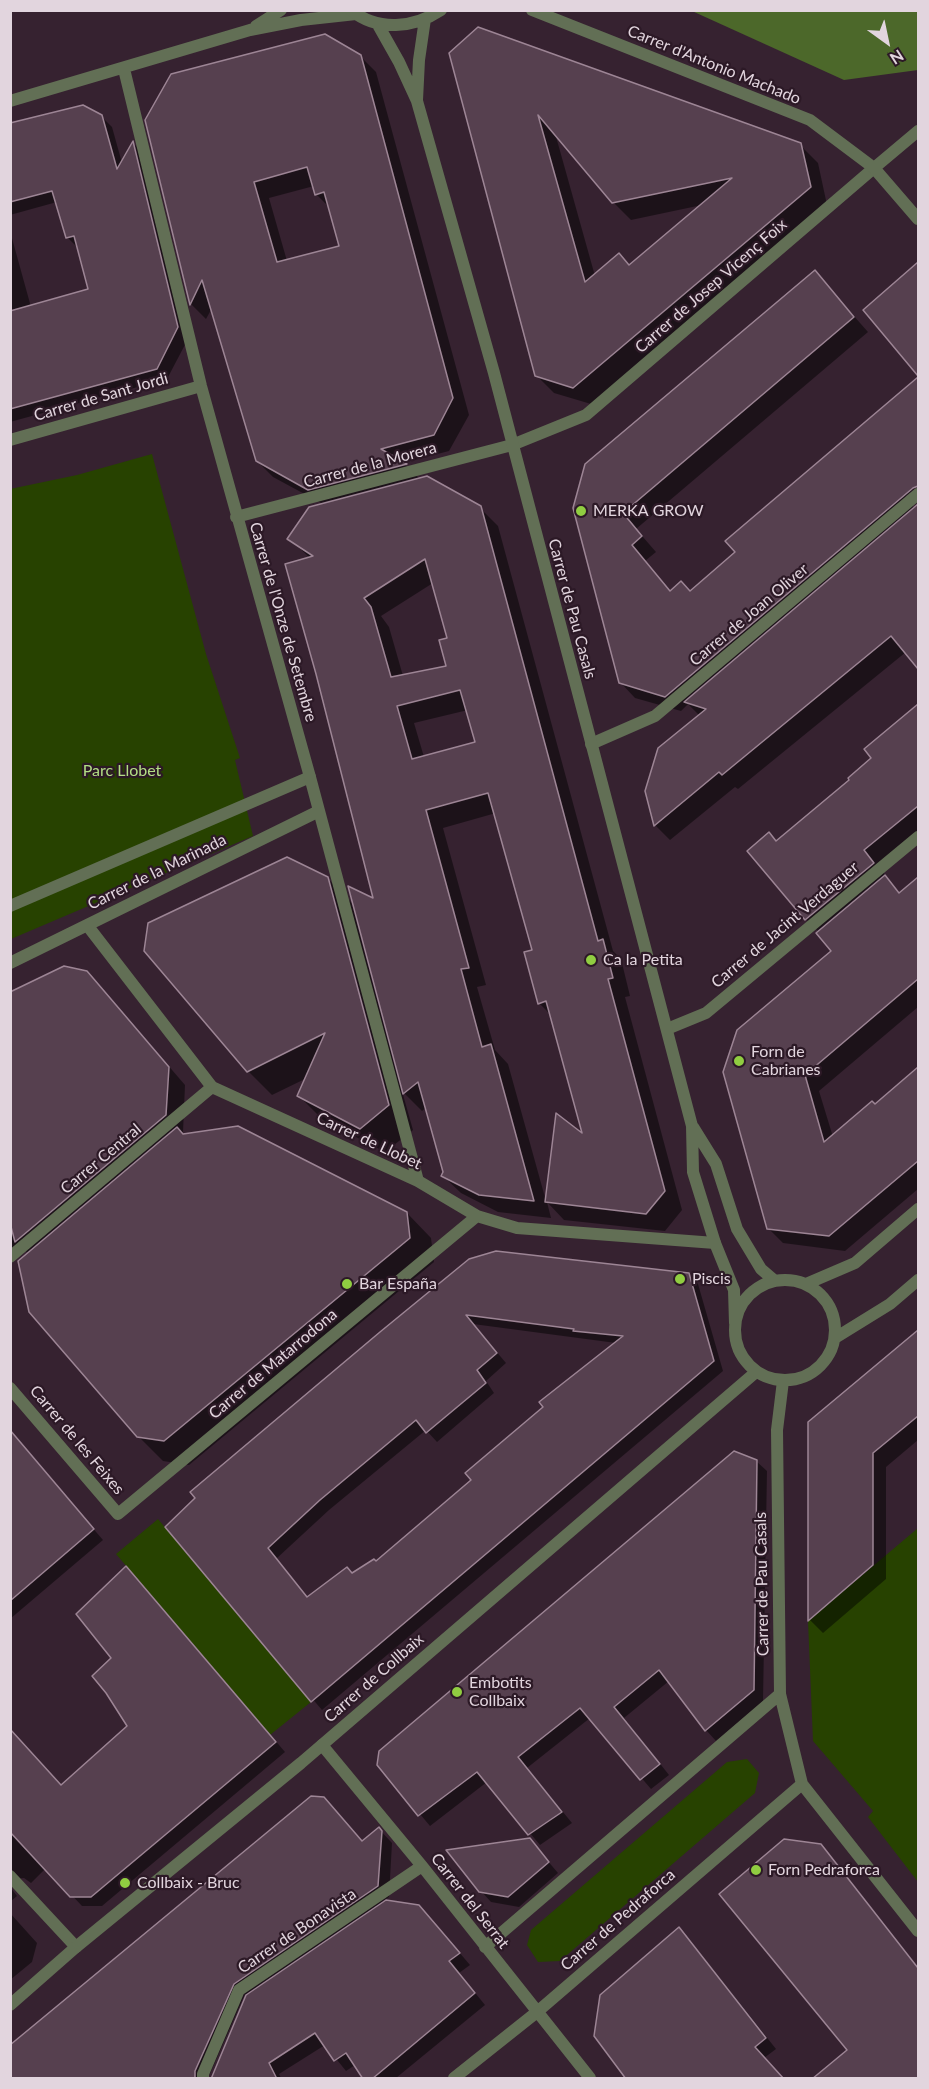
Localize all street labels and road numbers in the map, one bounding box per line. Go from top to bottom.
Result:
street label: Carrer d'Antonio Machado [625,21,803,109]
street label: Carrer de Josep Vicenç Foix [631,215,791,357]
street label: Carrer de Sant Jordi [32,369,170,425]
street label: Carrer de la Morera [301,438,439,492]
street label: Carrer de l'Onze de Setembre [245,520,321,724]
street label: Carrer de Pau Casals [544,537,600,681]
street label: Carrer de Joan Oliver [686,560,812,670]
street label: Carrer de la Marinada [85,830,229,914]
street label: Carrer de Jacint Verdaguer [707,858,863,992]
street label: Carrer de Llobet [313,1108,425,1174]
street label: Carrer Central [57,1120,145,1198]
street label: Carrer de Matarrodona [205,1305,341,1423]
street label: Carrer de les Feixes [26,1381,128,1499]
street label: Carrer de Pau Casals [751,1512,773,1656]
street label: Carrer de Collbaix [320,1630,428,1726]
street label: Carrer del Serrat [427,1849,513,1953]
street label: Carrer de Pedraforca [557,1865,679,1975]
street label: Carrer de Bonavista [234,1884,360,1978]

